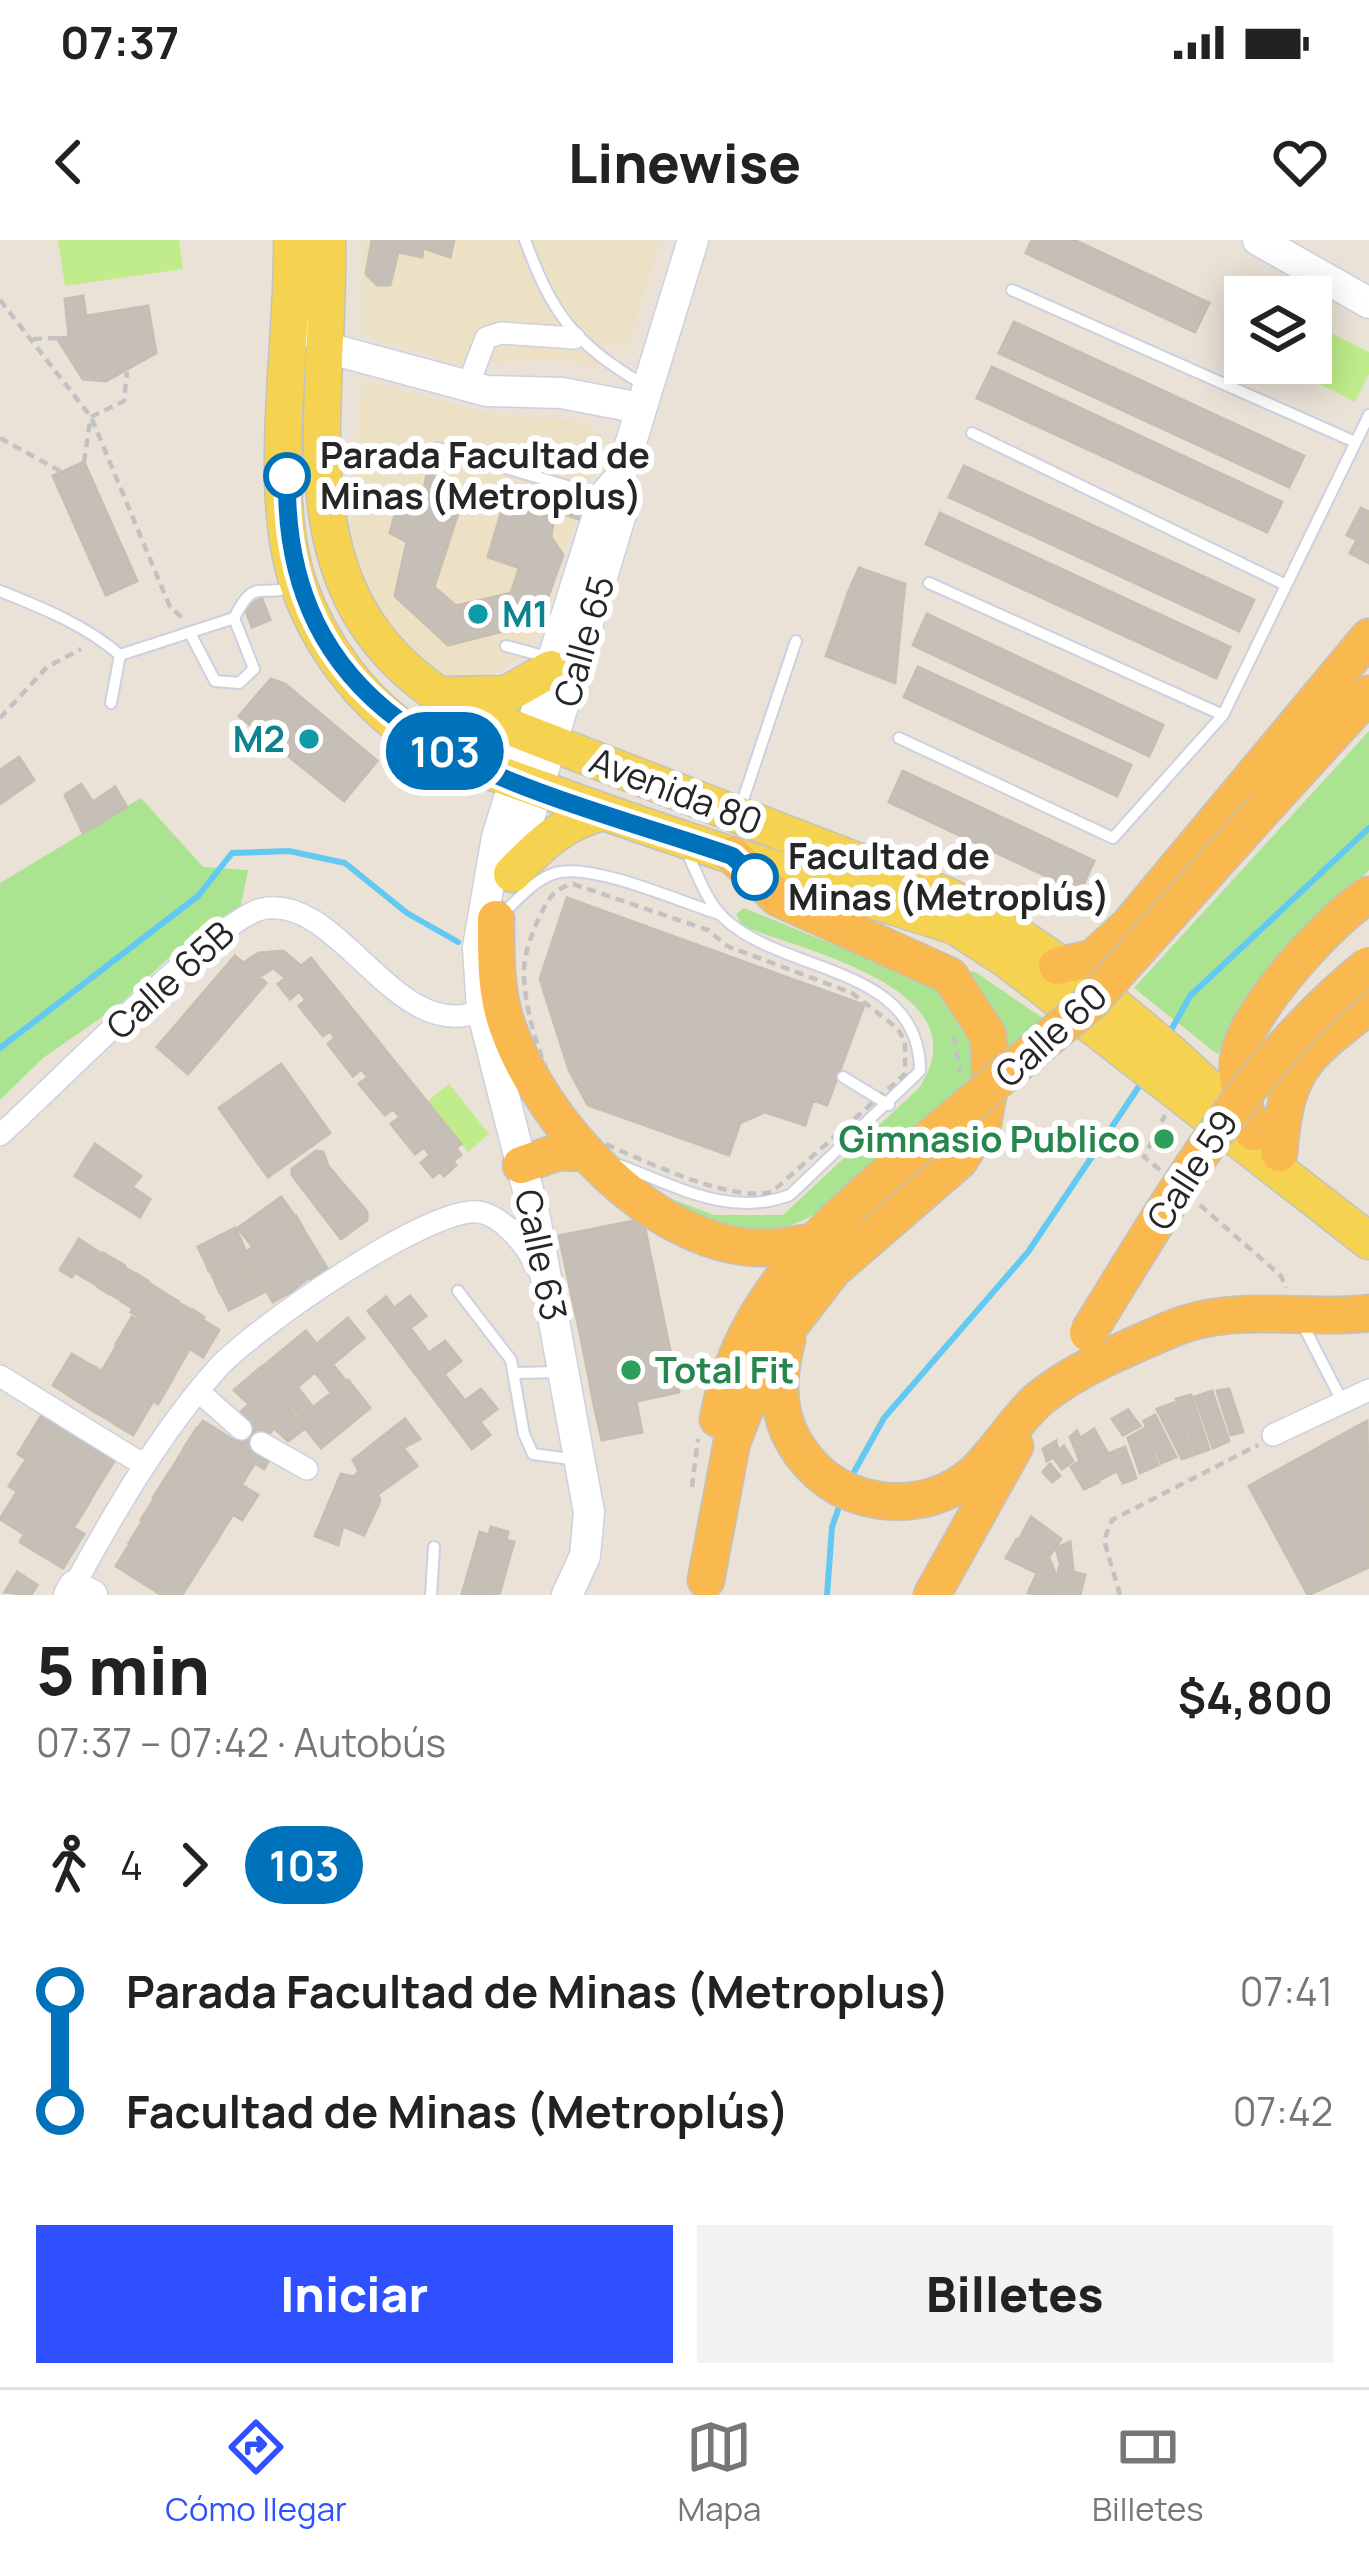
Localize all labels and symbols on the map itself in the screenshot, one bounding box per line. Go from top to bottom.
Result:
place label: Parada Facultad de Minas (Metroplus) [320,430,650,520]
marker: Parada Facultad de Minas (Metroplus) [265,454,309,498]
street label: Calle 65 [542,570,626,712]
place label: M1 [502,589,549,638]
marker: M1 [465,601,491,627]
line badge: 103 [376,712,514,790]
place label: M2 [233,714,285,763]
marker: M2 [296,726,322,752]
street label: Avenida 80 [583,735,769,846]
place label: Facultad de Minas (Metroplús) [788,831,1110,921]
marker: Facultad de Minas (Metroplús) [733,855,777,899]
street label: Calle 65B [95,909,244,1050]
street label: Calle 60 [984,971,1117,1098]
street label: Calle 59 [1135,1100,1249,1239]
place label: Gimnasio Publico [839,1114,1140,1163]
marker: Gimnasio Publico [1151,1126,1177,1152]
street label: Calle 63 [504,1185,579,1325]
place label: Total Fit [655,1345,794,1394]
marker: Total Fit [618,1357,644,1383]

